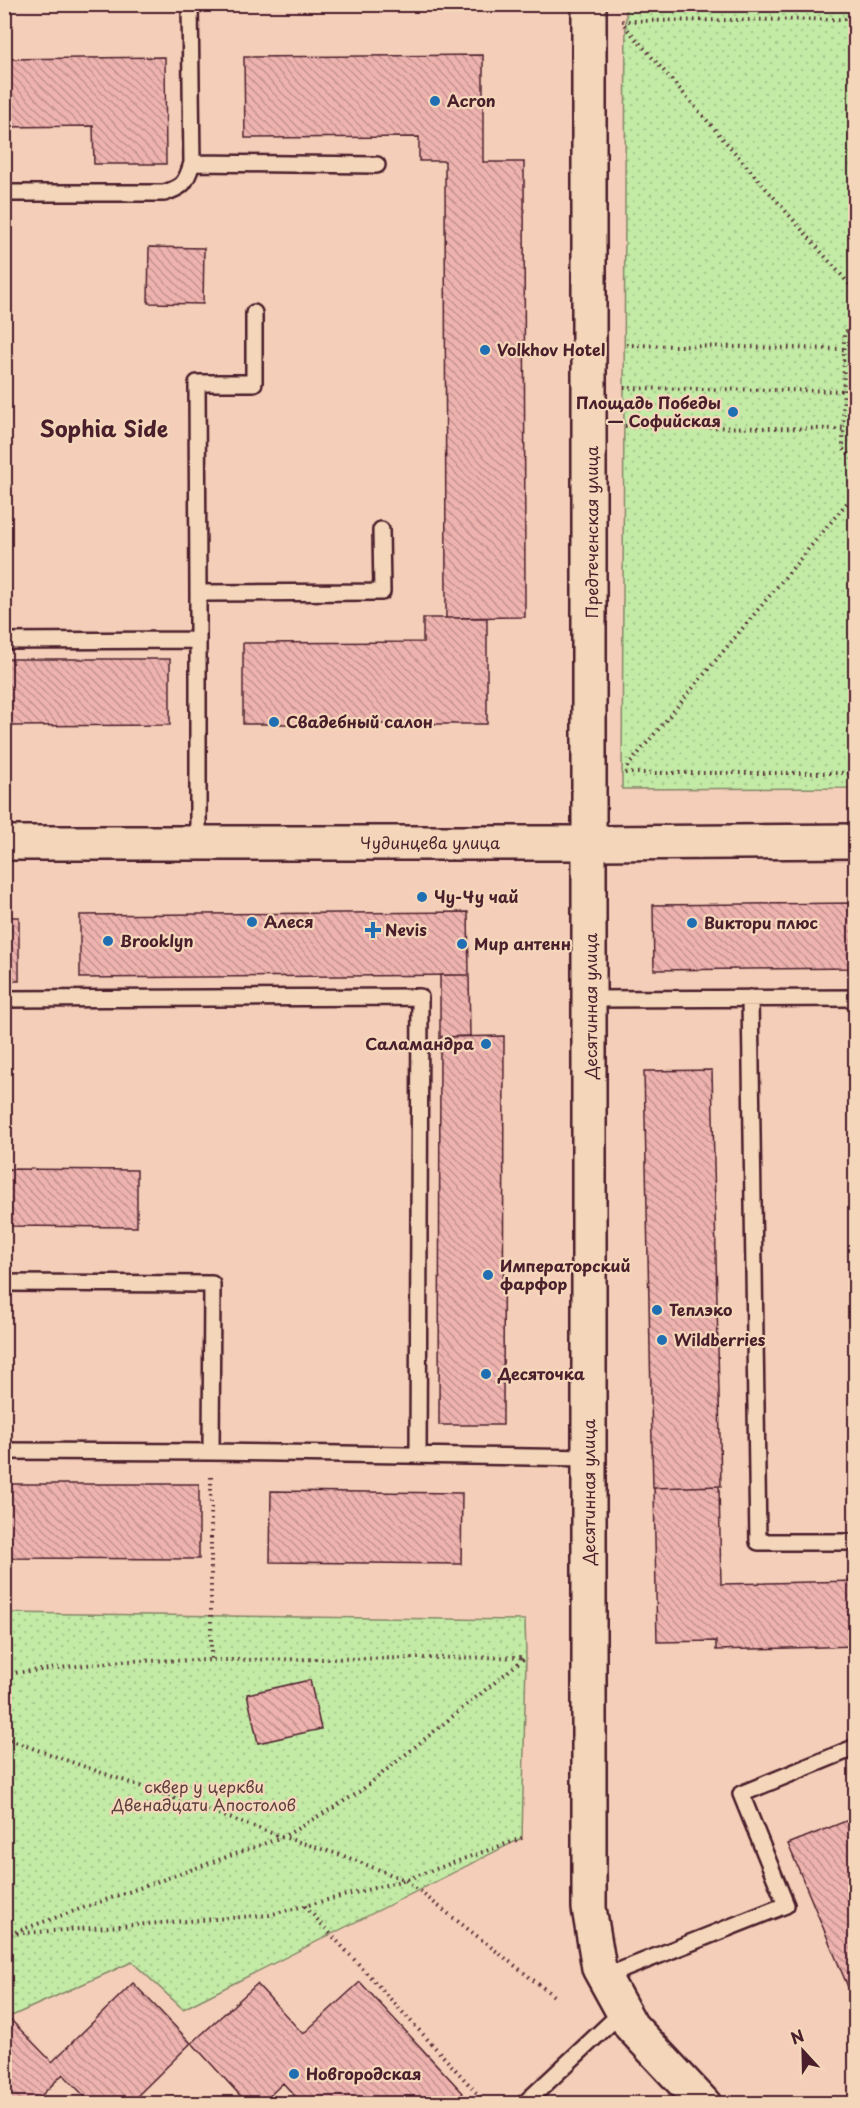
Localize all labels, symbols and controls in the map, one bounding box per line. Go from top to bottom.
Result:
place label: Acron [447,88,496,112]
marker: Acron [428,94,442,108]
place label: Volkhov Hotel [497,337,605,361]
marker: Volkhov Hotel [478,343,492,357]
place label: Площадь Победы — Софийская [576,390,721,432]
marker: Площадь Победы — Софийская [726,405,740,419]
district label: Sophia Side [40,411,168,444]
street label: Предтеченская улица [579,446,603,618]
place label: Свадебный салон [286,709,433,733]
marker: Свадебный салон [267,715,281,729]
street label: Чудинцева улица [360,830,500,854]
place label: Чу-Чу чай [434,884,519,908]
marker: Чу-Чу чай [415,890,429,904]
place label: Алеся [264,909,313,933]
place label: Виктори плюс [704,910,818,934]
marker: Алеся [245,915,259,929]
marker: Виктори плюс [685,916,699,930]
place label: Nevis [385,917,427,941]
marker: Nevis [366,923,380,937]
place label: Brooklyn [120,928,193,952]
place label: Мир антенн [474,931,571,955]
street label: Десятинная улица [578,933,602,1080]
marker: Brooklyn [101,934,115,948]
marker: Мир антенн [455,937,469,951]
place label: Саламандра [365,1031,474,1055]
marker: Саламандра [479,1037,493,1051]
place label: Императорский фарфор [500,1253,631,1295]
marker: Императорский фарфор [481,1268,495,1282]
place label: Теплэко [669,1297,732,1321]
marker: Теплэко [650,1303,664,1317]
place label: Wildberries [674,1327,766,1351]
marker: Wildberries [655,1333,669,1347]
place label: Десяточка [497,1361,585,1385]
marker: Десяточка [479,1367,493,1381]
street label: Десятинная улица [576,1419,600,1566]
park label: сквер у церкви Двенадцати Апостолов [111,1774,296,1816]
north arrow [773,2021,833,2081]
text: N [787,2023,807,2050]
place label: Новгородская [306,2061,422,2085]
marker: Новгородская [287,2067,301,2081]

